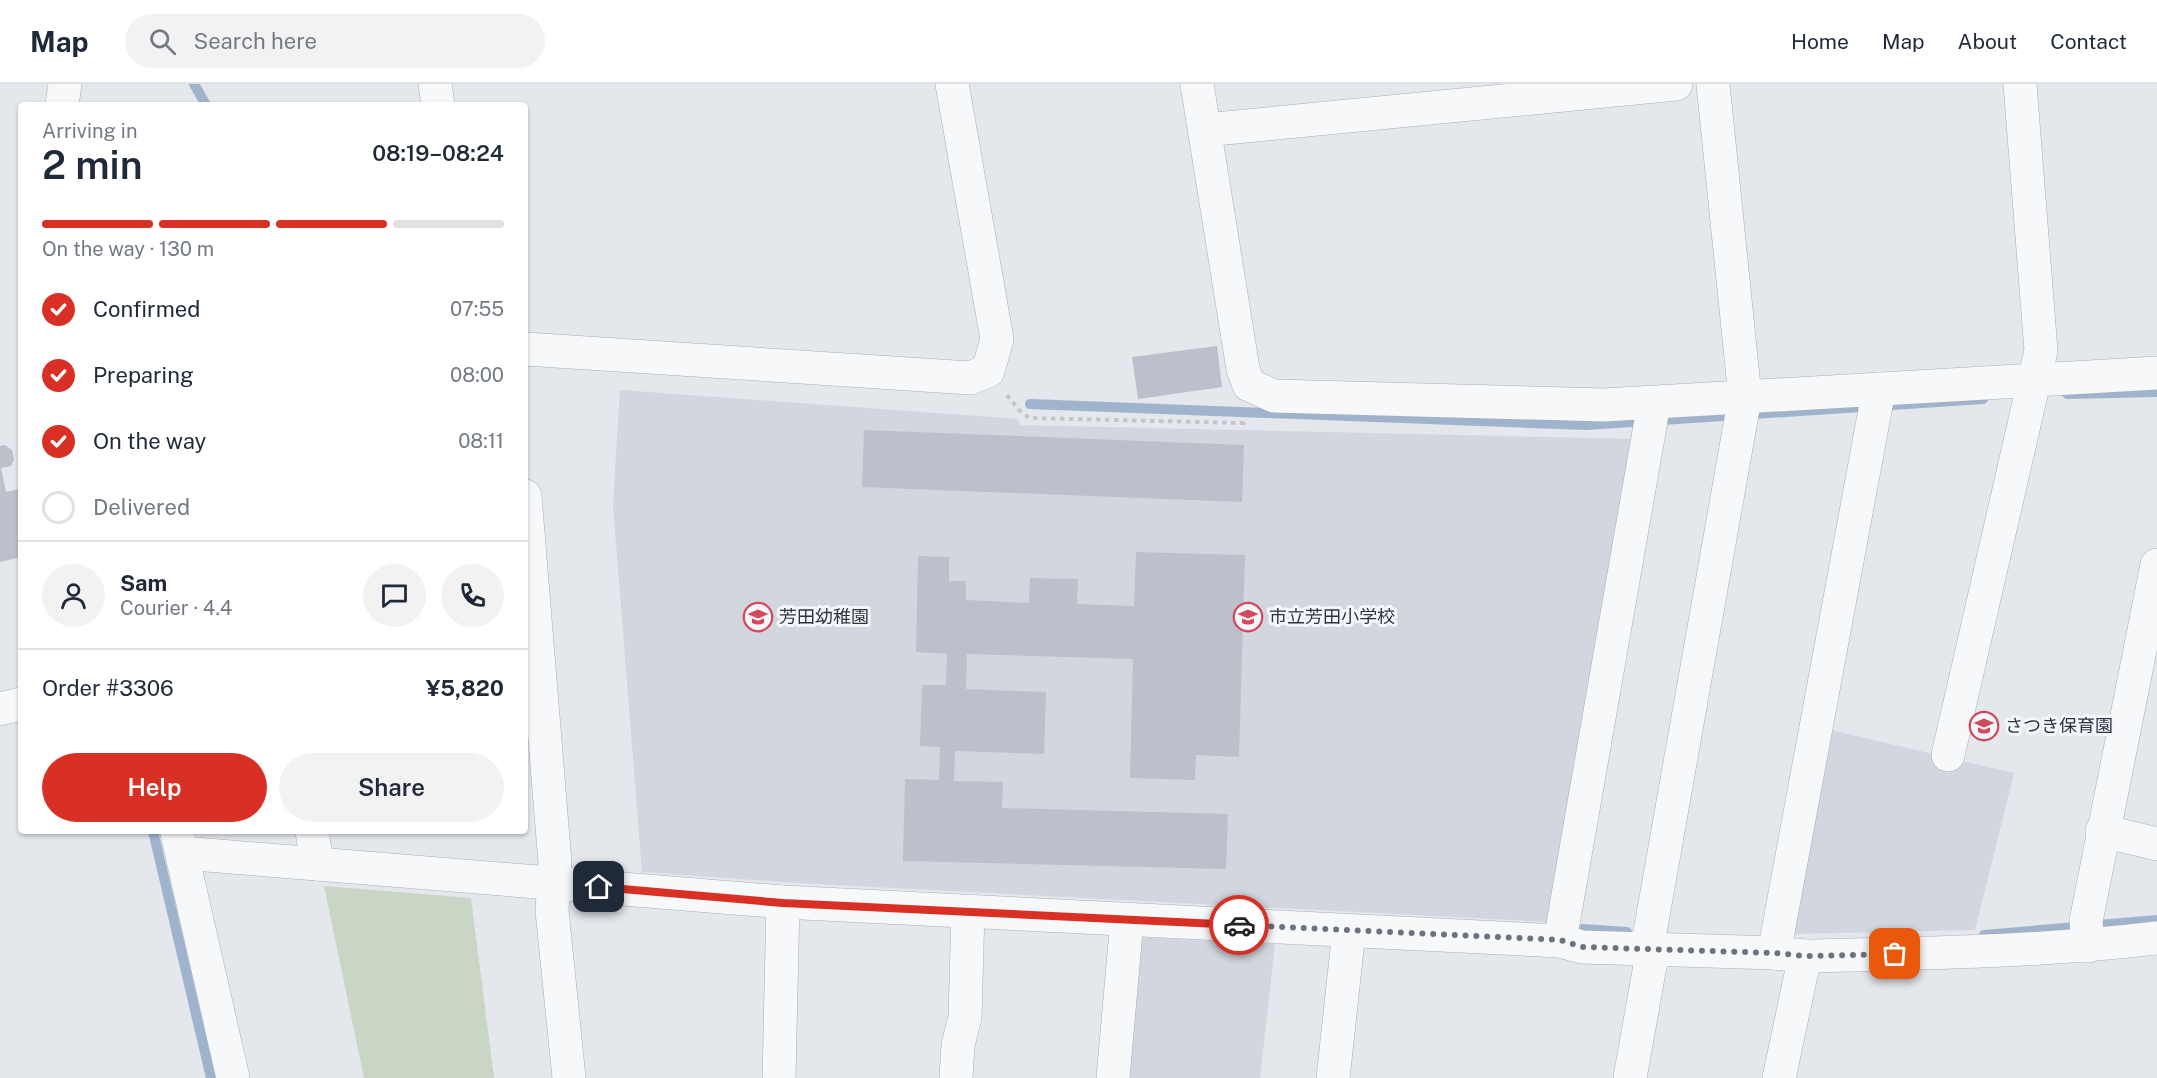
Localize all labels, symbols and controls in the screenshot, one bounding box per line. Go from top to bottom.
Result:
search box [125,14,545,68]
text: Map [30,25,89,58]
icon: search [146,25,179,58]
text: Search here [194,28,317,54]
text: Home [1791,29,1849,54]
text: Map [1882,29,1925,54]
text: About [1958,29,2017,54]
text: Contact [2050,29,2127,54]
text: Arriving in [42,119,137,143]
text: 08:19–08:24 [372,140,504,166]
text: 2 min [42,142,143,188]
text: On the way · 130 m [42,237,214,261]
icon: check [42,293,75,326]
text: Confirmed [93,296,200,322]
text: 07:55 [450,297,504,321]
icon: check [42,359,75,392]
text: Preparing [93,362,194,388]
text: 08:00 [450,363,504,387]
icon: check [42,425,75,458]
text: On the way [93,428,206,454]
text: 08:11 [458,429,504,453]
text: Delivered [93,494,190,520]
button: person [42,564,105,627]
button: chat [363,564,426,627]
button: phone [441,564,504,627]
text: Sam [120,570,167,596]
text: Courier · 4.4 [120,596,232,620]
school or university icon: 芳田幼稚園 [742,601,774,633]
school or university icon: 市立芳田小学校 [1232,601,1264,633]
place label: 芳田幼稚園 [779,606,869,627]
place label: 市立芳田小学校 [1269,606,1395,627]
text: Order #3306 [42,675,174,701]
text: ¥5,820 [426,675,504,701]
school or university icon: さつき保育園 [1968,710,2000,742]
place label: さつき保育園 [2005,715,2113,736]
button: Help [42,753,267,822]
button: Share [279,753,504,822]
pin [573,861,624,912]
icon: home [582,870,615,903]
courier [1209,895,1269,955]
icon: car [1223,909,1256,942]
pin [1869,928,1920,979]
icon: bag [1878,937,1911,970]

